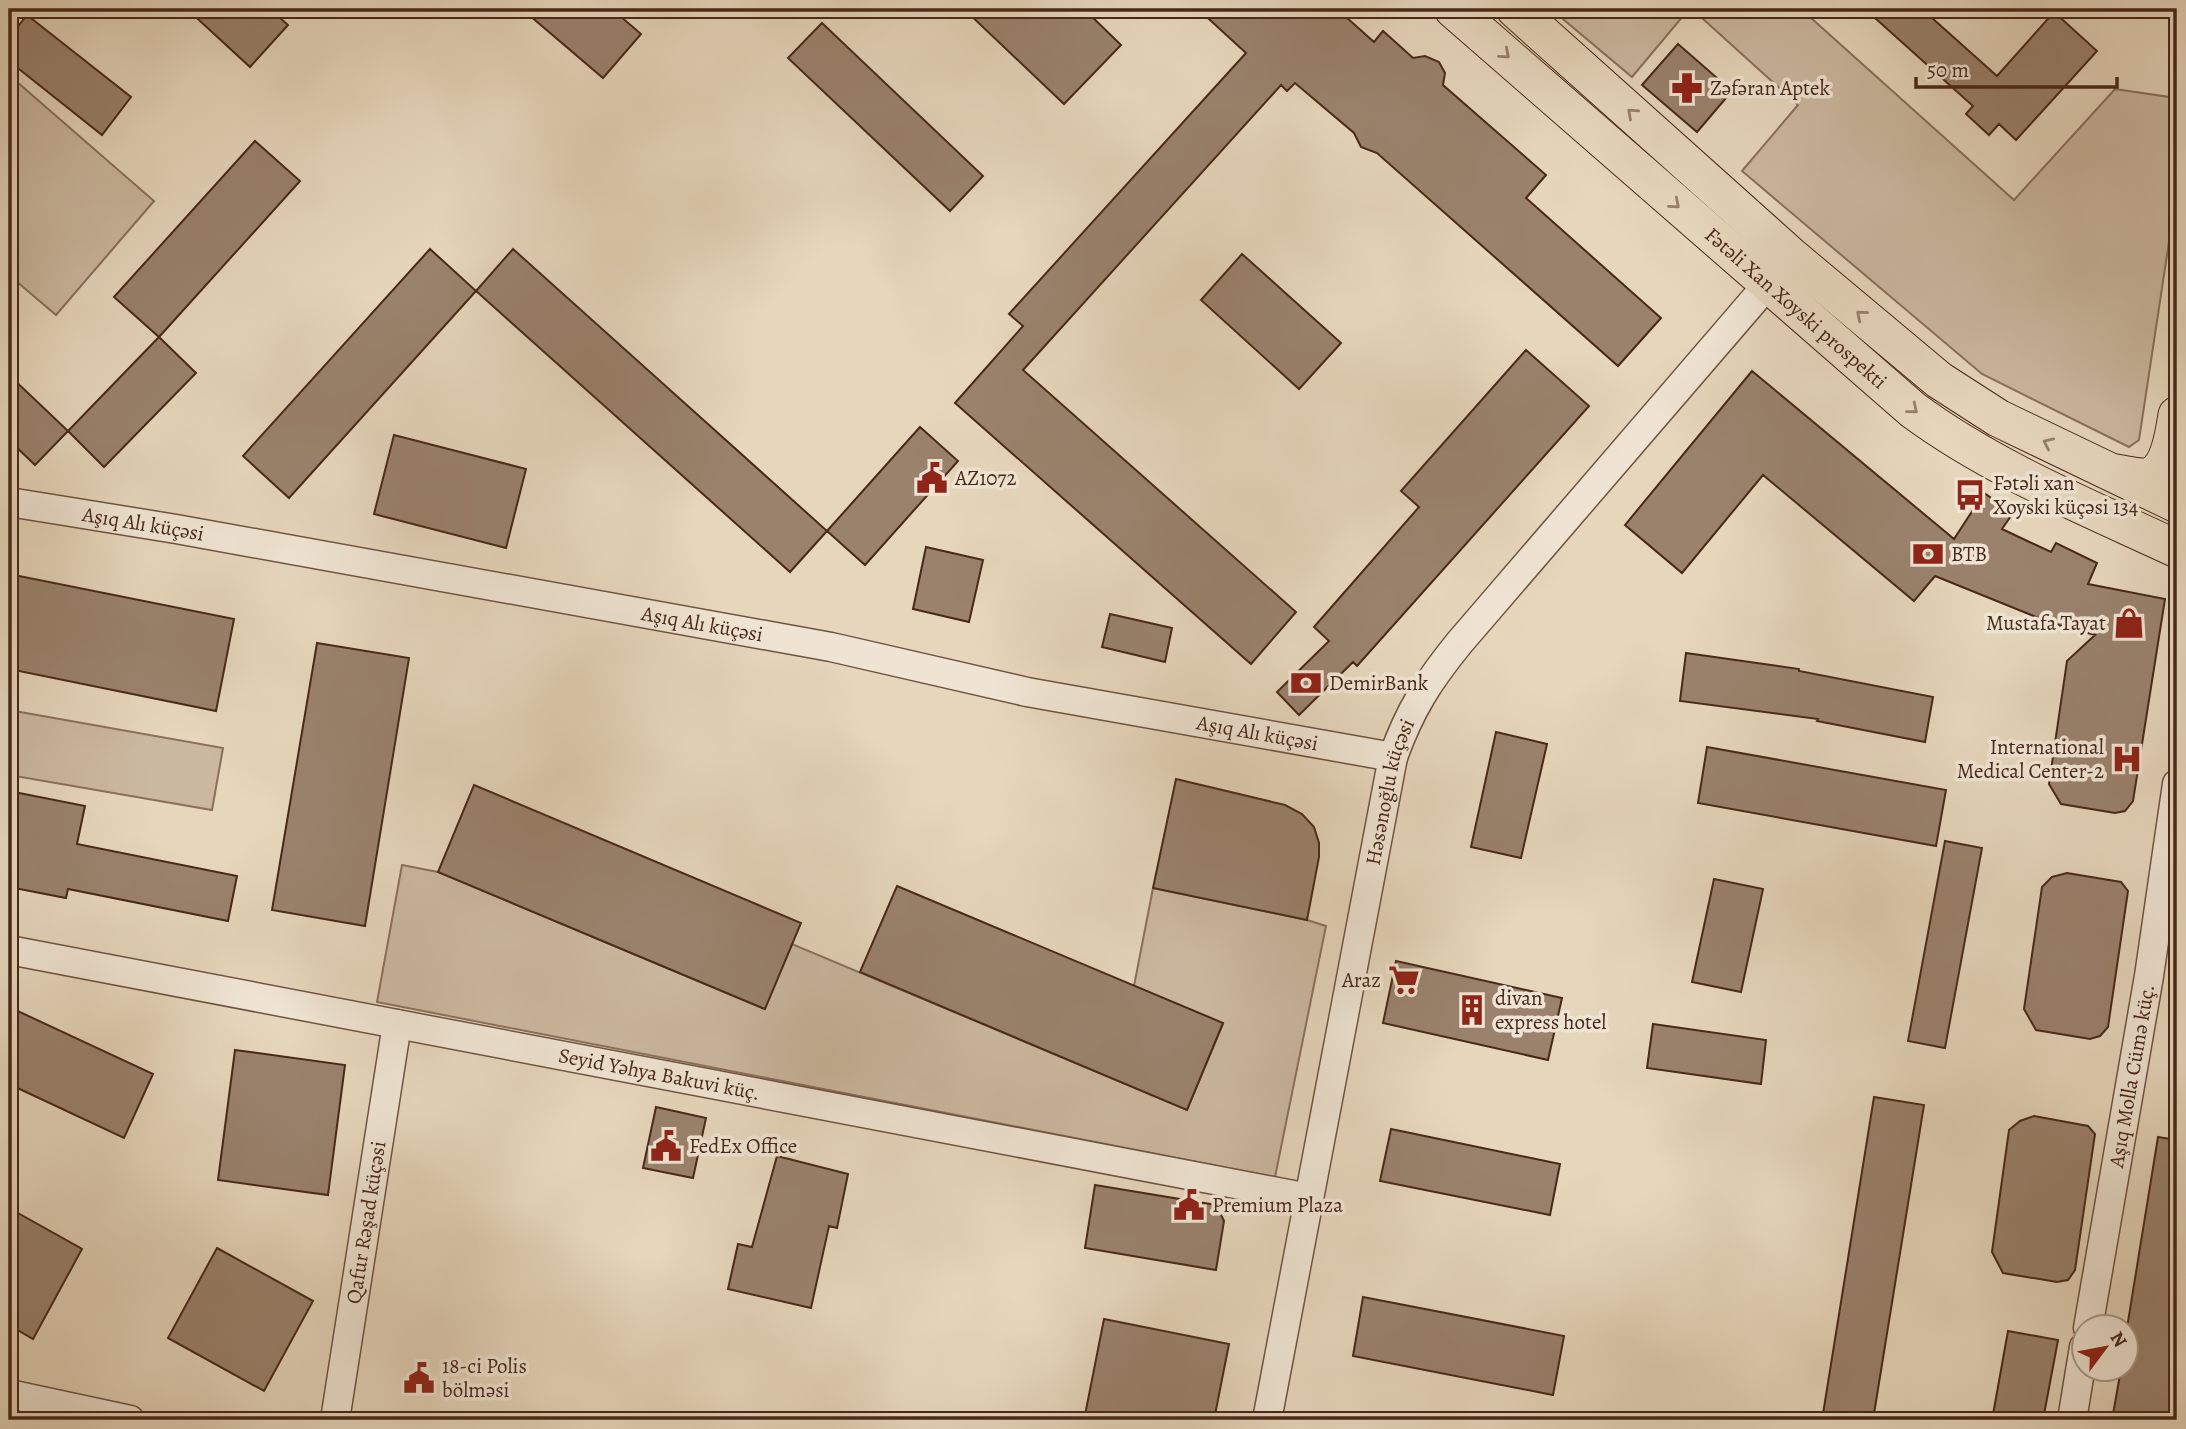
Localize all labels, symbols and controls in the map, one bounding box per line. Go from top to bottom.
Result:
one-way arrow [1496,46,1509,58]
scale bar [1916,46,2118,90]
text: 50 m [1927,56,1969,84]
pharmacy icon: Zəfəran Aptek [1670,71,1704,105]
place label: Zəfəran Aptek [1710,74,1830,102]
one-way arrow [1627,109,1640,121]
one-way arrow [1667,196,1680,208]
street label: Fətəli Xan Xoyski prospekti [1699,221,1893,395]
one-way arrow [1856,311,1868,324]
one-way arrow [1905,401,1917,414]
one-way arrow [2043,437,2055,451]
public building icon: AZ1072 [915,461,949,495]
place label: AZ1072 [954,464,1016,492]
place label: Fətəli xan Xoyski küçəsi 134 [1993,469,2138,521]
bus stop icon: Fətəli xan Xoyski küçəsi 134 [1953,478,1987,512]
street label: Aşıq Alı küçəsi [79,500,206,548]
bank icon: BTB [1911,537,1945,571]
place label: BTB [1951,540,1987,568]
street label: Aşıq Alı küçəsi [638,599,765,649]
shop icon: Mustafa Tayat [2112,606,2146,640]
place label: Mustafa Tayat [1986,609,2106,637]
bank icon: DemirBank [1289,666,1323,700]
place label: DemirBank [1329,669,1429,697]
street label: Aşıq Alı küçəsi [1194,708,1321,757]
street label: Həsənoğlu küçəsi [1359,714,1421,868]
place label: International Medical Center-2 [1957,733,2104,785]
hospital icon: International Medical Center-2 [2110,742,2144,776]
supermarket icon: Araz [1387,963,1421,997]
place label: Araz [1341,966,1381,994]
street label: Aşıq Molla Cümə küç. [2102,982,2161,1171]
place label: divan express hotel [1495,984,1606,1036]
building icon: divan express hotel [1455,993,1489,1027]
street label: Seyid Yəhya Bakuvi küç. [556,1041,762,1107]
public building icon: FedEx Office [649,1129,683,1163]
place label: FedEx Office [689,1132,797,1160]
street label: Qafur Rəşad küçəsi [339,1139,393,1306]
public building icon: Premium Plaza [1172,1188,1206,1222]
place label: Premium Plaza [1212,1191,1343,1219]
north arrow [2070,1314,2140,1384]
text: N [2104,1327,2133,1352]
place label: 18-ci Polis bölməsi [442,1352,527,1404]
public building icon: 18-ci Polis bölməsi [402,1361,436,1395]

